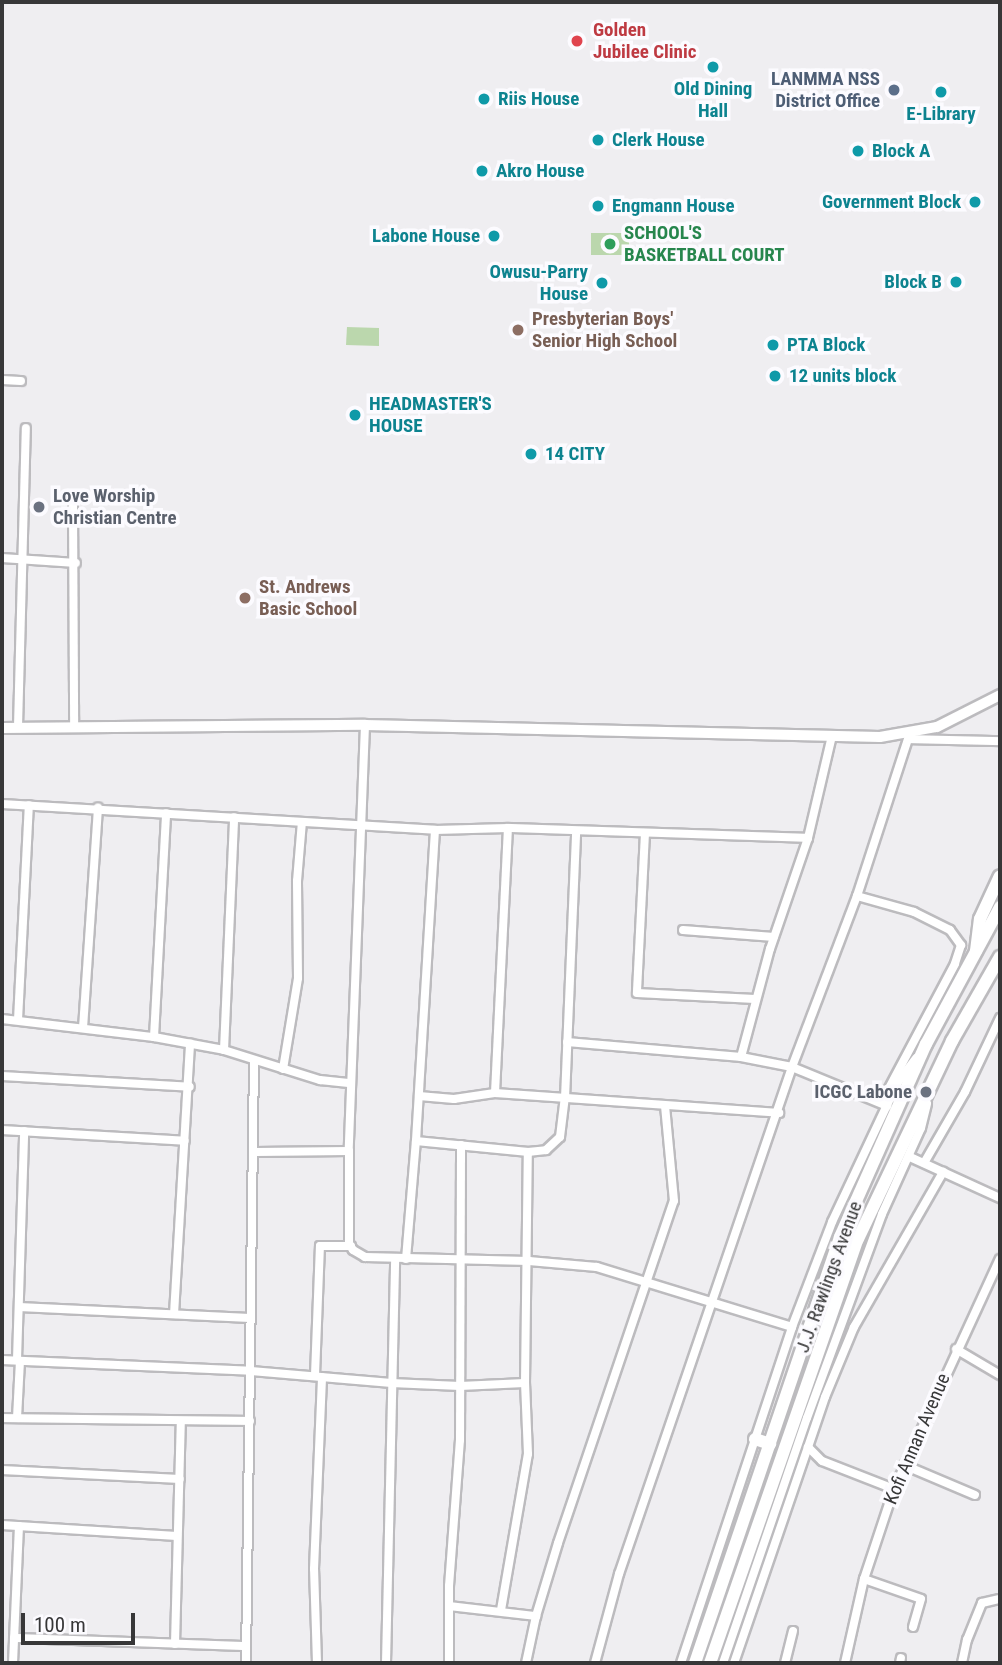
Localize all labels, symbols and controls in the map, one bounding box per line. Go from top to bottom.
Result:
place label: Golden Jubilee Clinic [593,19,696,63]
marker: Golden Jubilee Clinic [567,31,587,51]
marker: Old Dining Hall [705,59,721,75]
place label: LANMMA NSS District Office [771,68,880,112]
place label: Old Dining Hall [674,78,752,122]
marker: LANMMA NSS District Office [886,82,902,98]
marker: E-Library [933,84,949,100]
place label: Riis House [498,88,579,110]
marker: Riis House [476,91,492,107]
place label: E-Library [906,103,976,125]
place label: Clerk House [612,129,705,151]
marker: Clerk House [590,132,606,148]
place label: Block A [872,140,930,162]
marker: Block A [850,143,866,159]
place label: Akro House [496,160,584,182]
marker: Akro House [474,163,490,179]
place label: Government Block [822,191,961,213]
marker: Government Block [967,194,983,210]
place label: Engmann House [612,195,735,217]
marker: Engmann House [590,198,606,214]
place label: SCHOOL'S BASKETBALL COURT [624,222,785,266]
place label: Labone House [372,225,480,247]
marker: Labone House [486,228,502,244]
marker: SCHOOL'S BASKETBALL COURT [602,236,618,252]
place label: Owusu-Parry House [489,261,588,305]
place label: Block B [884,271,942,293]
marker: Block B [948,274,964,290]
marker: Owusu-Parry House [594,275,610,291]
place label: Presbyterian Boys' Senior High School [532,308,677,352]
marker: Presbyterian Boys' Senior High School [510,322,526,338]
place label: PTA Block [787,334,865,356]
marker: PTA Block [765,337,781,353]
place label: 12 units block [789,365,896,387]
marker: 12 units block [767,368,783,384]
place label: HEADMASTER'S HOUSE [369,393,492,437]
marker: HEADMASTER'S HOUSE [347,407,363,423]
place label: 14 CITY [545,443,605,465]
marker: 14 CITY [523,446,539,462]
place label: Love Worship Christian Centre [53,485,176,529]
marker: Love Worship Christian Centre [31,499,47,515]
place label: St. Andrews Basic School [259,576,357,620]
marker: St. Andrews Basic School [237,590,253,606]
place label: ICGC Labone [814,1081,912,1103]
marker: ICGC Labone [918,1084,934,1100]
street label: J.J. Rawlings Avenue [791,1198,867,1356]
street label: Kofi Annan Avenue [879,1370,955,1508]
scale bar [24,1598,138,1642]
text: 100 m [34,1613,86,1637]

